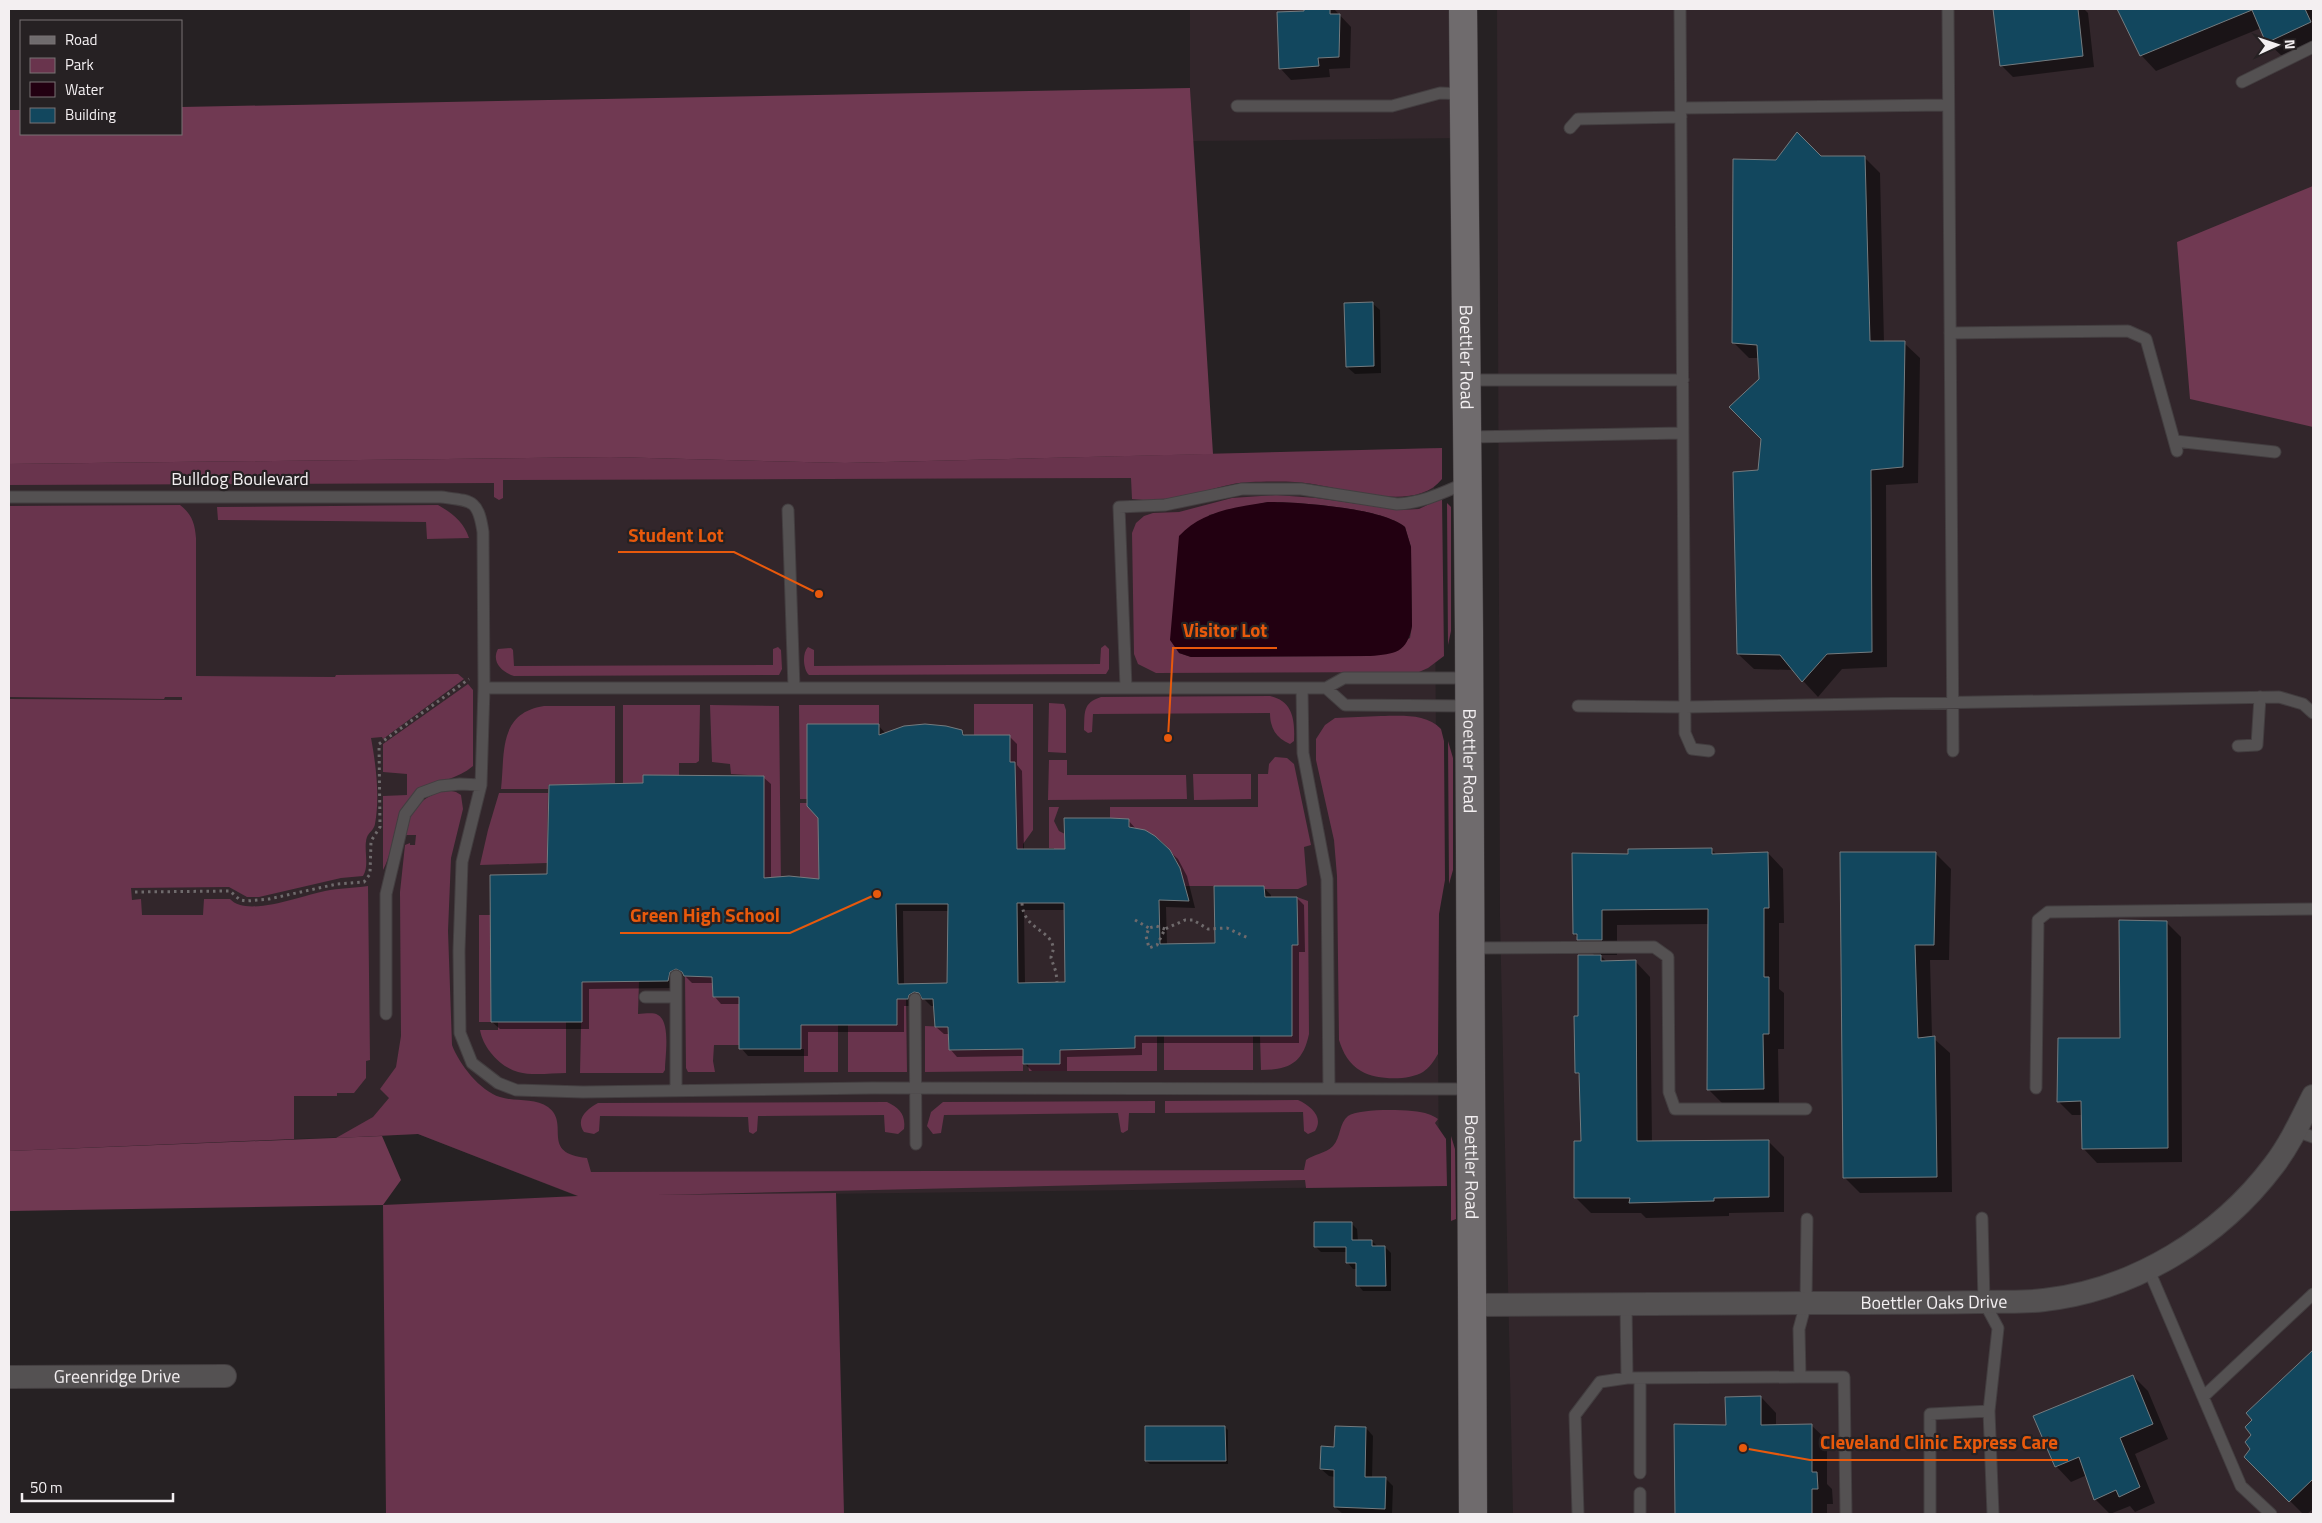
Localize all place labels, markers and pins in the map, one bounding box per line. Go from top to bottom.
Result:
callout: Student Lot [618,518,734,552]
callout: Visitor Lot [1173,614,1277,648]
callout: Green High School [620,899,790,933]
callout: Cleveland Clinic Express Care [1810,1426,2068,1460]

